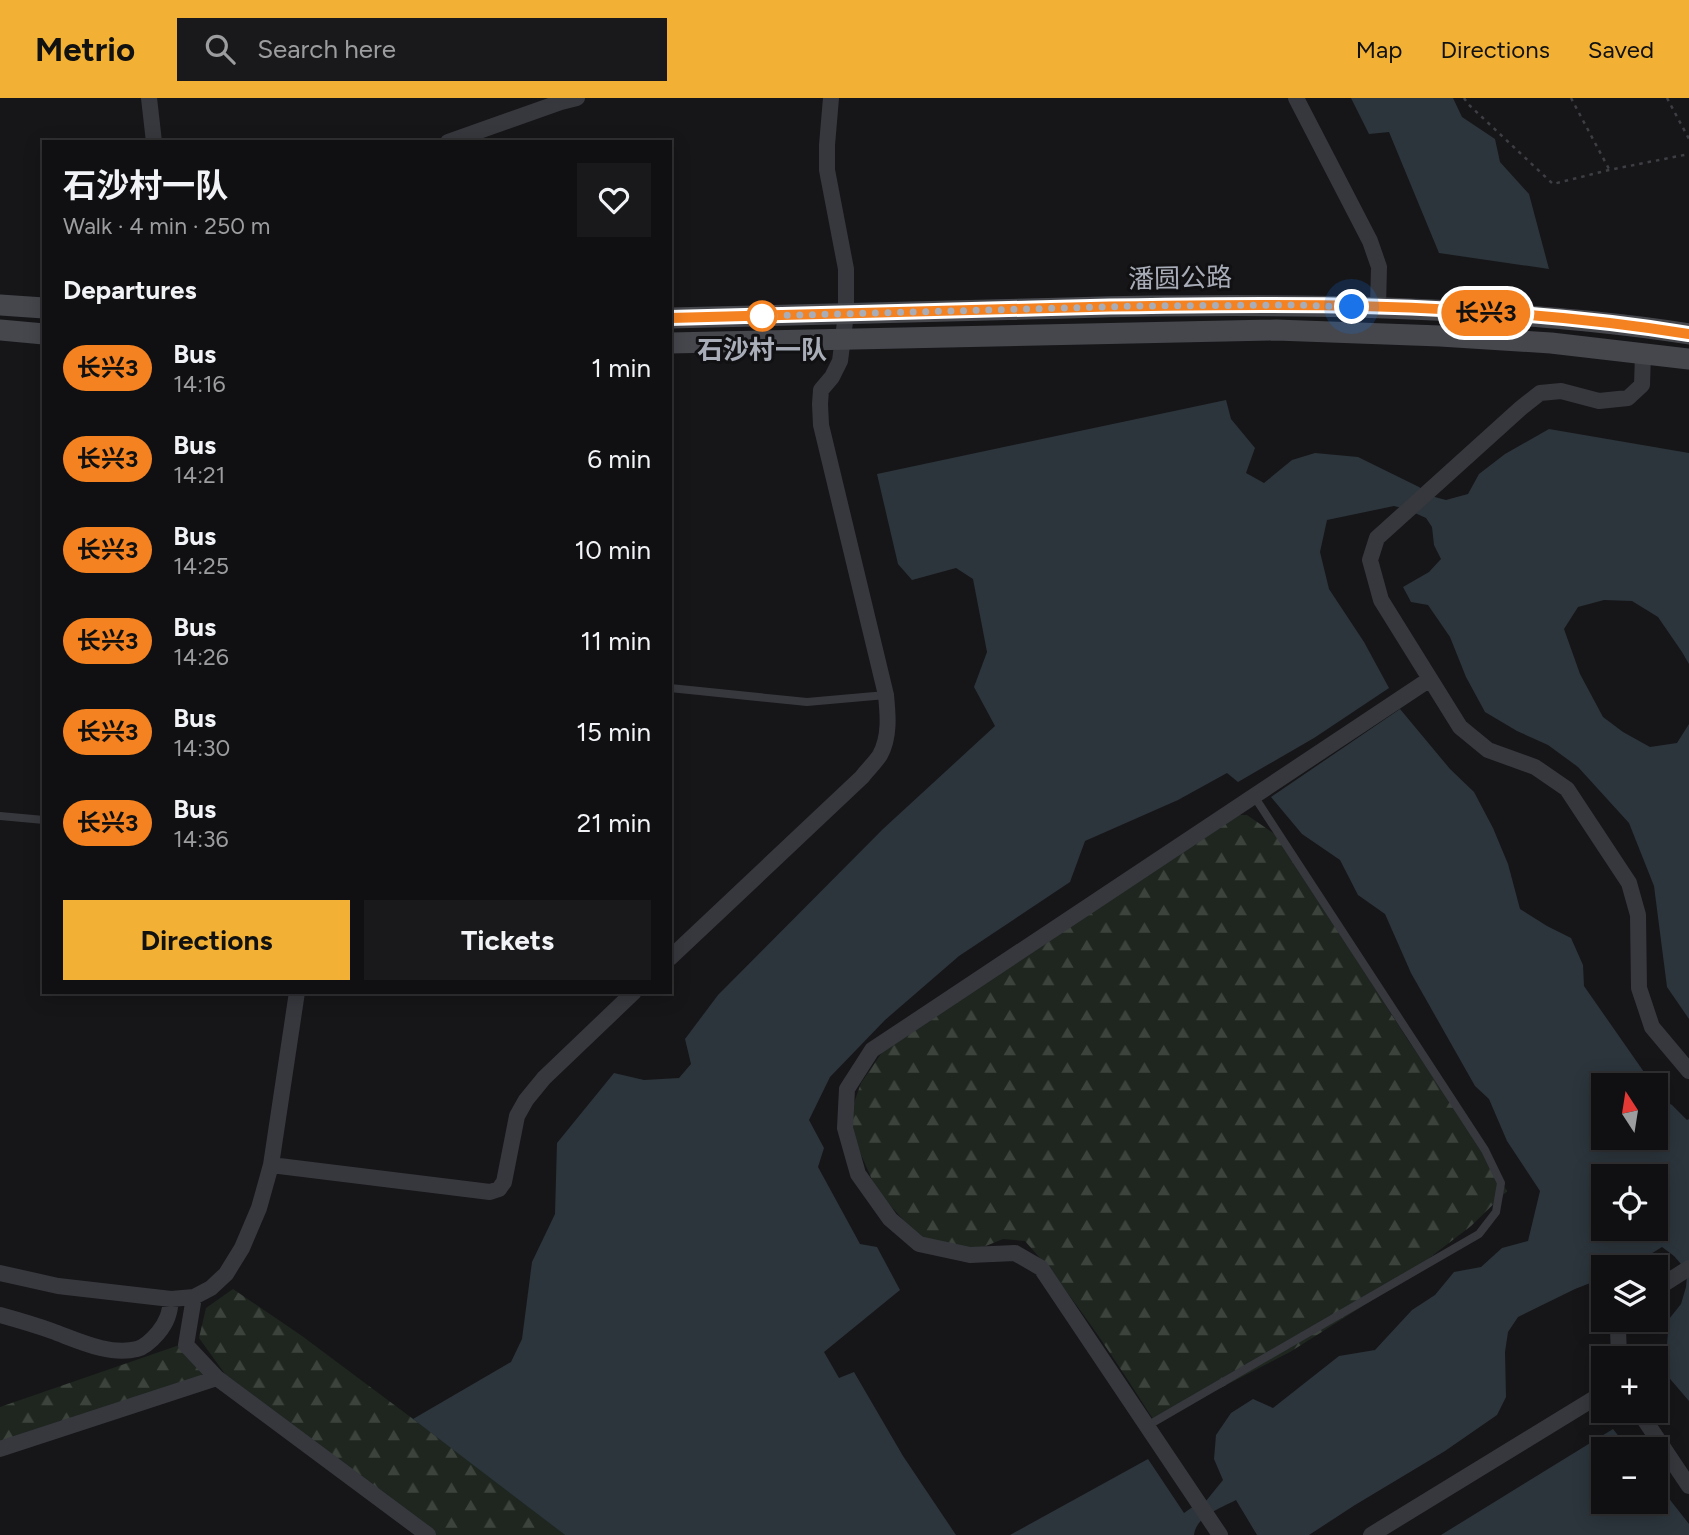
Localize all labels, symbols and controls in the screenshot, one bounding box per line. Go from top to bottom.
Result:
search box [177,18,667,81]
text: Metrio [35,30,135,69]
icon: search [201,30,239,68]
text: Search here [257,33,396,65]
text: Map [1356,35,1402,64]
text: Directions [1440,35,1550,64]
text: Saved [1588,35,1654,64]
button: heart [577,163,651,237]
text: 石沙村一队 [63,166,228,205]
text: Walk · 4 min · 250 m [63,212,270,240]
street label: 潘圆公路 [1128,261,1232,295]
text: Departures [63,274,197,306]
your location [1334,289,1369,324]
line badge: 长兴3 [1446,290,1526,336]
text: 长兴3 [1455,298,1517,327]
marker: 石沙村一队 [747,301,777,331]
place label: 石沙村一队 [697,334,827,366]
text: Bus [173,338,216,370]
text: 1 min [591,352,651,384]
text: 长兴3 [77,353,138,382]
text: 14:16 [173,370,225,398]
text: Bus [173,429,216,461]
text: 6 min [587,443,651,475]
text: 长兴3 [77,444,138,473]
text: 14:21 [173,461,225,489]
text: Bus [173,520,216,552]
text: 10 min [575,534,651,566]
text: 长兴3 [77,535,138,564]
text: 14:25 [173,552,229,580]
text: Bus [173,611,216,643]
text: 11 min [580,625,651,657]
text: 长兴3 [77,626,138,655]
text: 14:26 [173,643,229,671]
text: Bus [173,702,216,734]
text: 15 min [576,716,651,748]
text: 长兴3 [77,717,138,746]
text: 14:30 [173,734,230,762]
text: Bus [173,793,216,825]
text: 21 min [577,807,651,839]
text: 长兴3 [77,808,138,837]
text: 14:36 [173,825,229,853]
button: Directions [63,900,350,980]
button: Tickets [364,900,651,980]
north arrow [1591,1073,1668,1150]
map controls [1591,1073,1668,1514]
button: locate [1591,1164,1668,1241]
button: layers [1591,1255,1668,1332]
button: + [1591,1346,1668,1423]
button: − [1591,1437,1668,1514]

